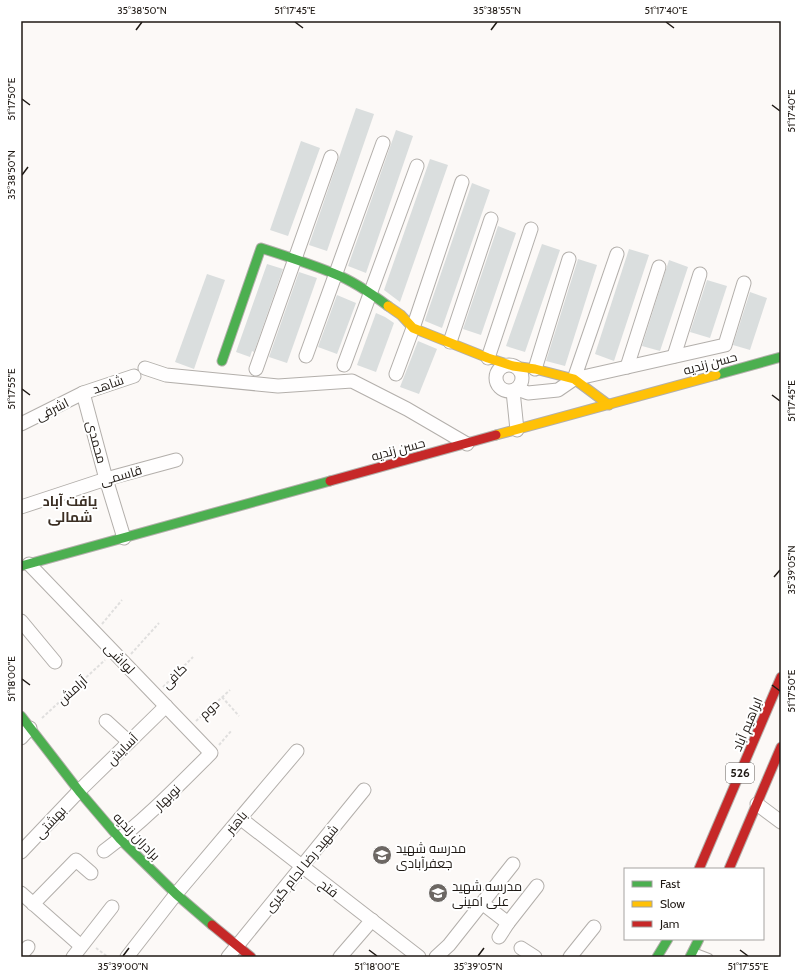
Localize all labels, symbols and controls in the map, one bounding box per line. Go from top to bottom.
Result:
text: 35°38'50"N [117,4,167,17]
text: 51°17'45"E [274,4,316,17]
text: 35°38'55"N [473,4,521,17]
text: 51°17'40"E [645,4,688,17]
text: 51°17'50"E [5,77,18,120]
text: 51°17'40"E [785,89,798,132]
text: 35°38'50"N [5,150,18,200]
street label: حسن زندیه [681,348,739,378]
text: 51°17'55"E [5,368,18,410]
street label: شاهد [90,371,126,397]
text: 51°17'45"E [785,380,798,422]
street label: اشرفی [33,394,71,424]
street label: محمدی [84,419,110,465]
street label: حسن زندیه [369,434,427,464]
street label: قاسمی [98,461,144,489]
district label: یافت آباد شمالی [43,492,97,526]
text: 35°39'05"N [785,545,798,595]
street label: لواشی [101,639,139,677]
text: 51°18'00"E [5,656,18,702]
street label: کافی [158,660,190,692]
text: 51°17'50"E [785,669,798,712]
street label: آرامش [54,672,91,708]
street label: ابراهیم آباد [728,695,767,754]
street label: دوم [196,696,224,724]
street label: آسایش [103,730,141,768]
road number: 526 [726,763,754,783]
street label: نوبهار [150,781,183,814]
street label: بهشتی [31,802,69,842]
street label: باهنر [221,807,250,838]
street label: برادران زندیه [110,809,164,863]
street label: شهید رضا لجام گیری [261,821,343,916]
place label: مدرسه شهید جعفرآبادی [396,840,466,871]
school or university icon: مدرسه شهید جعفرآبادی [371,844,393,866]
legend [624,868,764,940]
street label: فتح [316,876,342,901]
text: Fast [660,876,680,891]
place label: مدرسه شهید علی امینی [452,878,522,909]
school or university icon: مدرسه شهید علی امینی [427,882,449,904]
text: Slow [660,896,685,911]
text: Jam [659,916,679,931]
text: 35°39'00"N [98,960,148,973]
text: 51°18'00"E [354,960,400,973]
text: 35°39'05"N [453,960,503,973]
text: 51°17'55"E [727,960,769,973]

